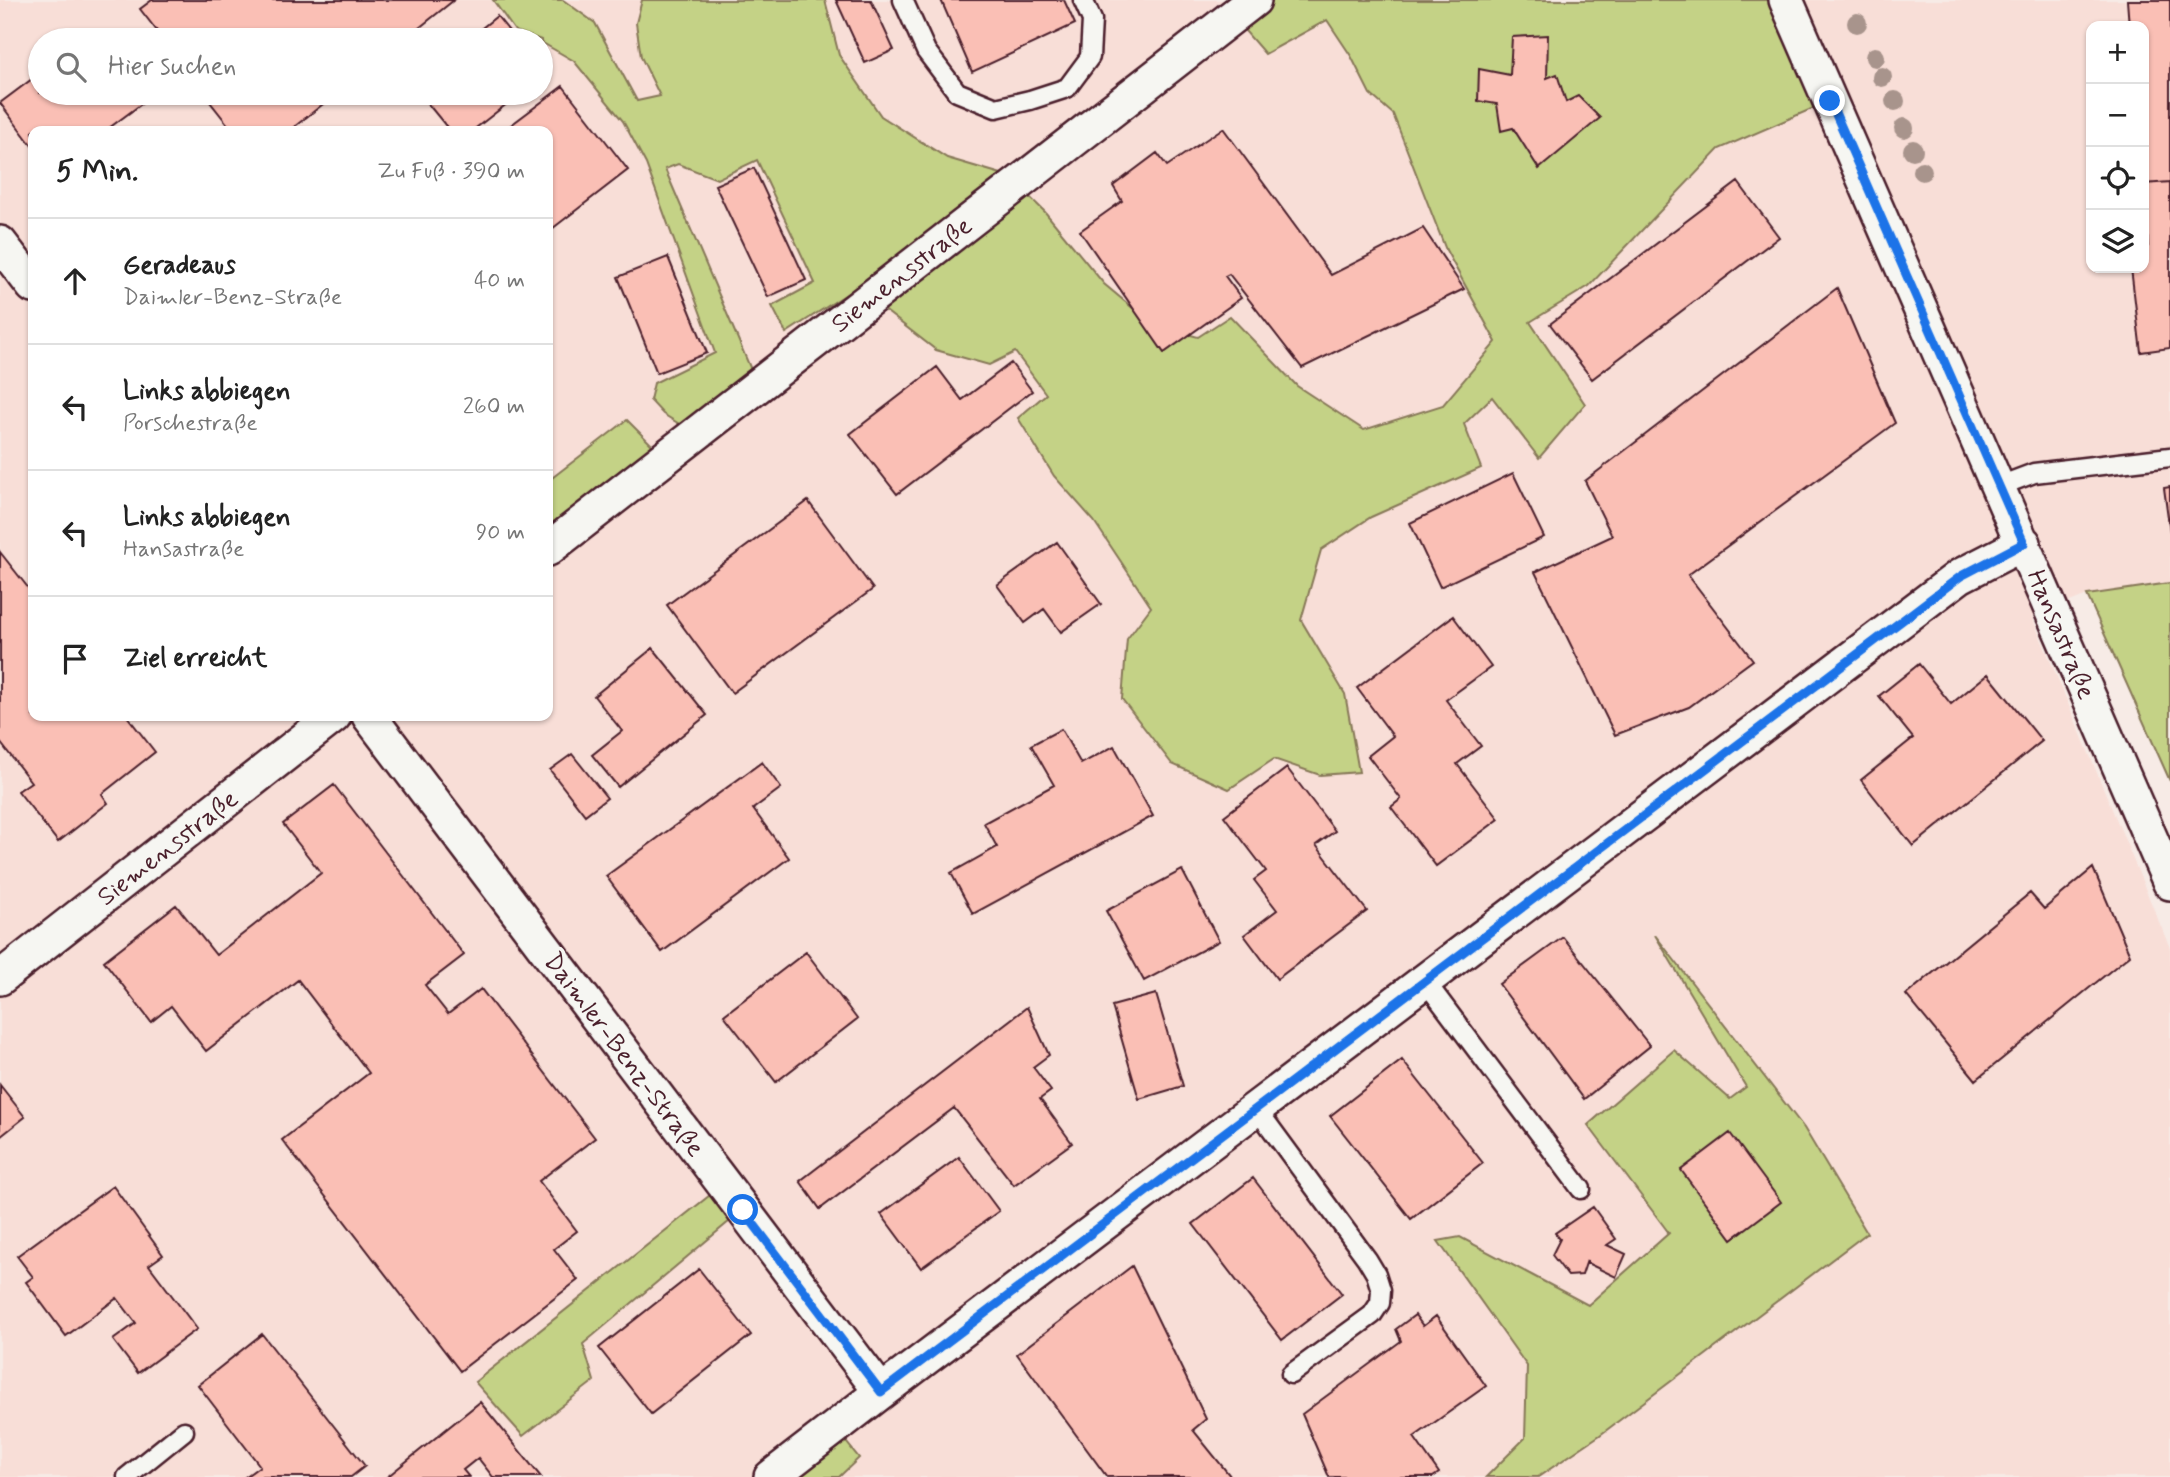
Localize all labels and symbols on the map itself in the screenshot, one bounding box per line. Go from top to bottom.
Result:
route end [1814,85,1845,116]
street label: Siemensstraße [825,210,980,341]
street label: Hansastraße [2018,565,2103,705]
street label: Siemensstraße [91,783,246,914]
street label: Daimler-Benz-Straße [535,946,712,1164]
route start [727,1194,758,1225]

